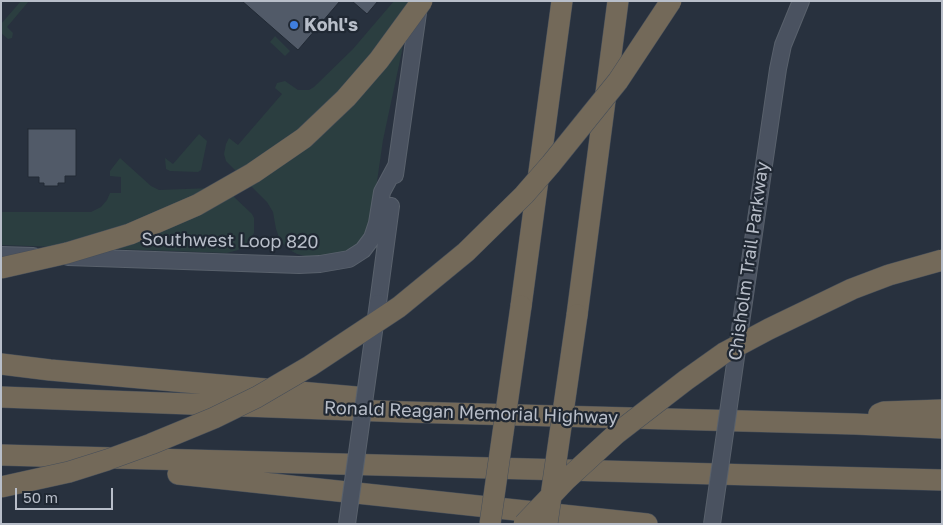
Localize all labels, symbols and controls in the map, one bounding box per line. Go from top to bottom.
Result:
place label: Kohl's [304,14,358,36]
marker: Kohl's [288,19,300,31]
street label: Chisholm Trail Parkway [724,160,774,362]
street label: Southwest Loop 820 [141,229,319,253]
street label: Ronald Reagan Memorial Highway [324,397,618,429]
scale bar [18,478,115,510]
text: 50 m [23,488,58,506]

